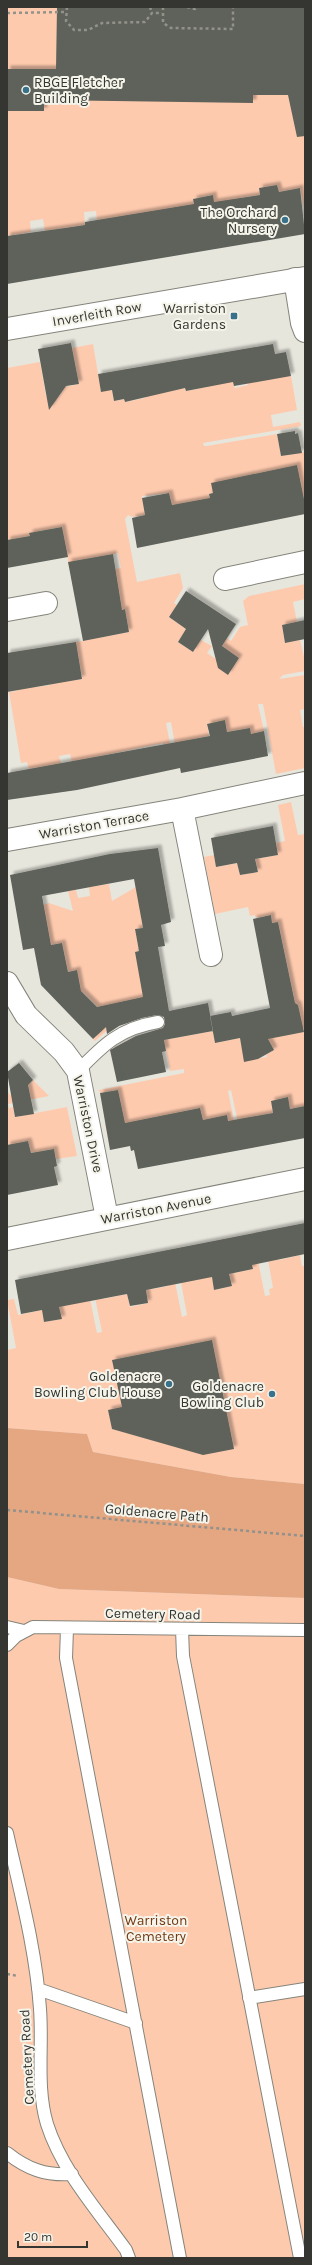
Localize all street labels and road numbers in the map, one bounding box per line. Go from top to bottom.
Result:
street label: Inverleith Row [51,298,143,330]
street label: Warriston Terrace [38,807,150,843]
street label: Warriston Drive [69,1074,107,1174]
street label: Warriston Avenue [99,1190,213,1228]
street label: Goldenacre Path [104,1500,210,1526]
street label: Cemetery Road [105,1605,201,1623]
street label: Cemetery Road [16,2009,38,2105]

